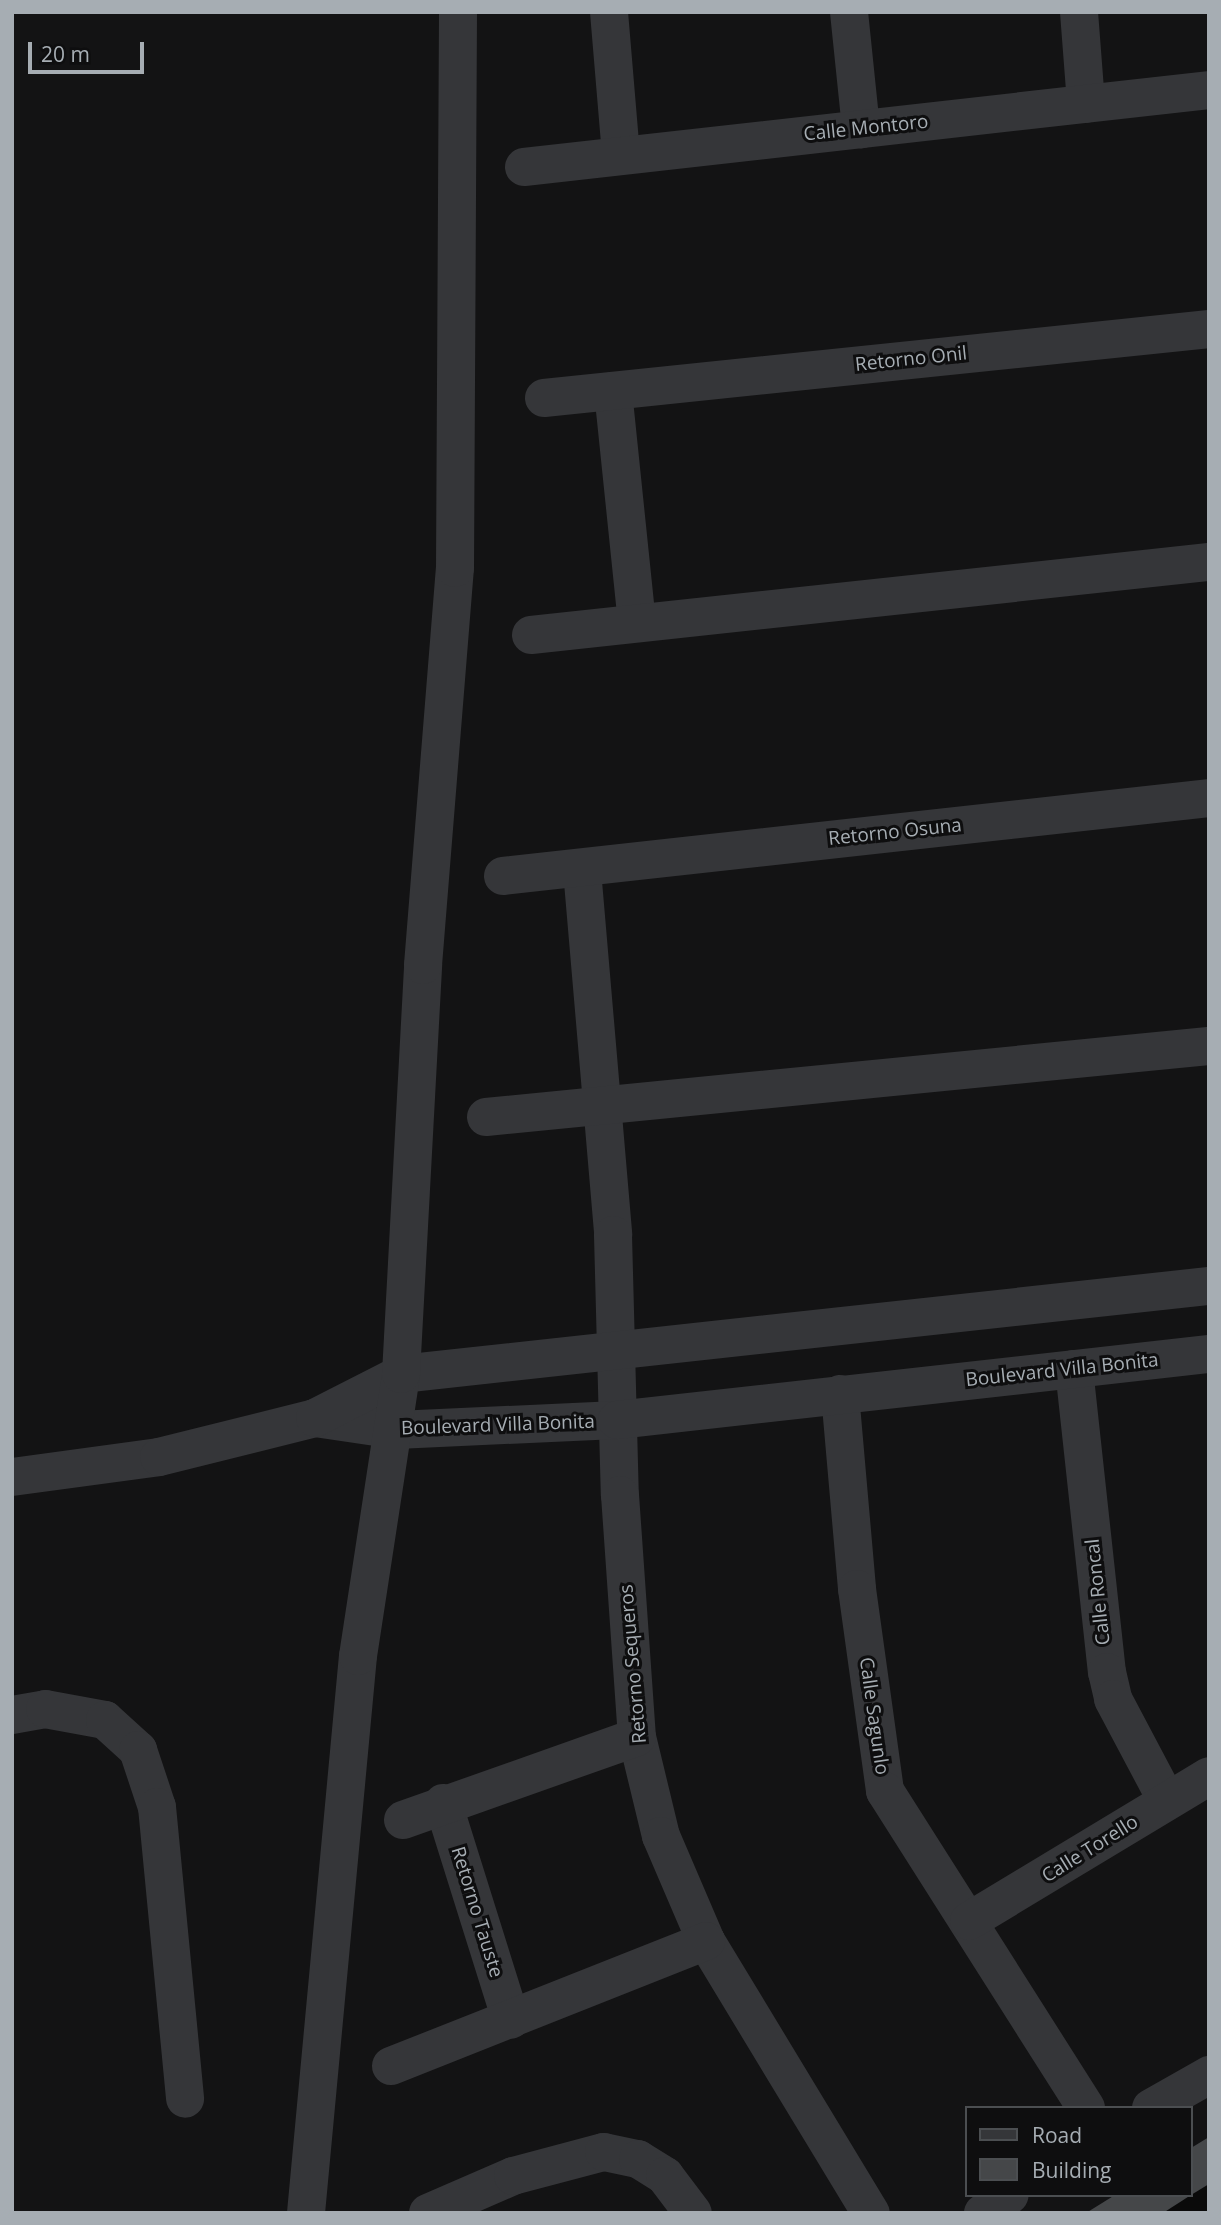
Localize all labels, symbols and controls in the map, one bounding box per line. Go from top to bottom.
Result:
scale bar [32,28,147,72]
text: 20 m [41,40,90,68]
street label: Calle Montoro [803,110,929,146]
street label: Retorno Onil [854,342,968,376]
street label: Retorno Osuna [827,814,963,850]
street label: Boulevard Villa Bonita [964,1349,1160,1391]
street label: Boulevard Villa Bonita [401,1410,595,1440]
street label: Calle Roncal [1081,1538,1115,1646]
street label: Retorno Sequeros [615,1583,651,1745]
street label: Calle Sagunlo [854,1656,894,1776]
street label: Calle Torello [1038,1810,1142,1888]
street label: Retorno Tauste [446,1844,508,1980]
legend [965,2106,1193,2197]
text: Road [1032,2121,1082,2149]
text: Building [1032,2156,1111,2184]

